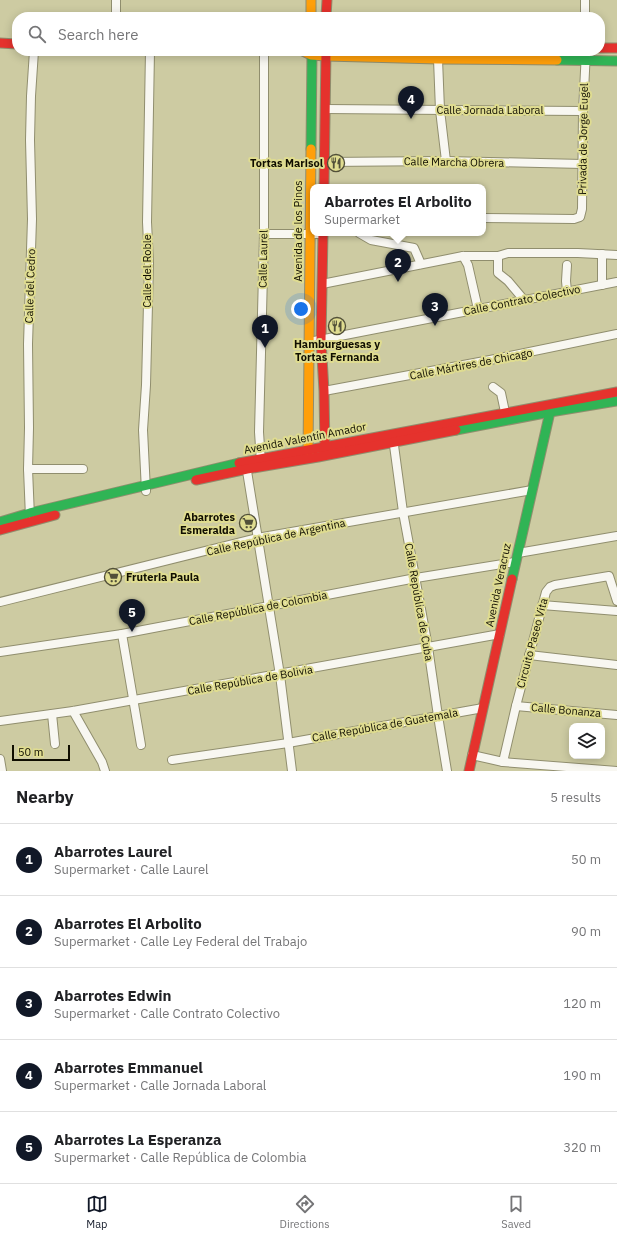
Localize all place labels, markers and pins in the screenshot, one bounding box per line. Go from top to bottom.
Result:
pin: 4 [398,86,424,119]
restaurant icon: Tortas Marisol [326,153,346,173]
place label: Tortas Marisol [250,156,324,170]
pin: 2 [385,249,411,282]
pin: 3 [422,293,448,326]
pin: 1 [252,315,278,348]
restaurant icon: Hamburguesas y Tortas Fernanda [327,316,347,336]
place label: Hamburguesas y Tortas Fernanda [294,337,380,364]
place label: Abarrotes Esmeralda [180,510,235,537]
supermarket icon: Abarrotes Esmeralda [238,513,258,533]
supermarket icon: Fruteria Paula [103,567,123,587]
place label: Fruteria Paula [126,570,199,584]
pin: 5 [119,599,145,632]

